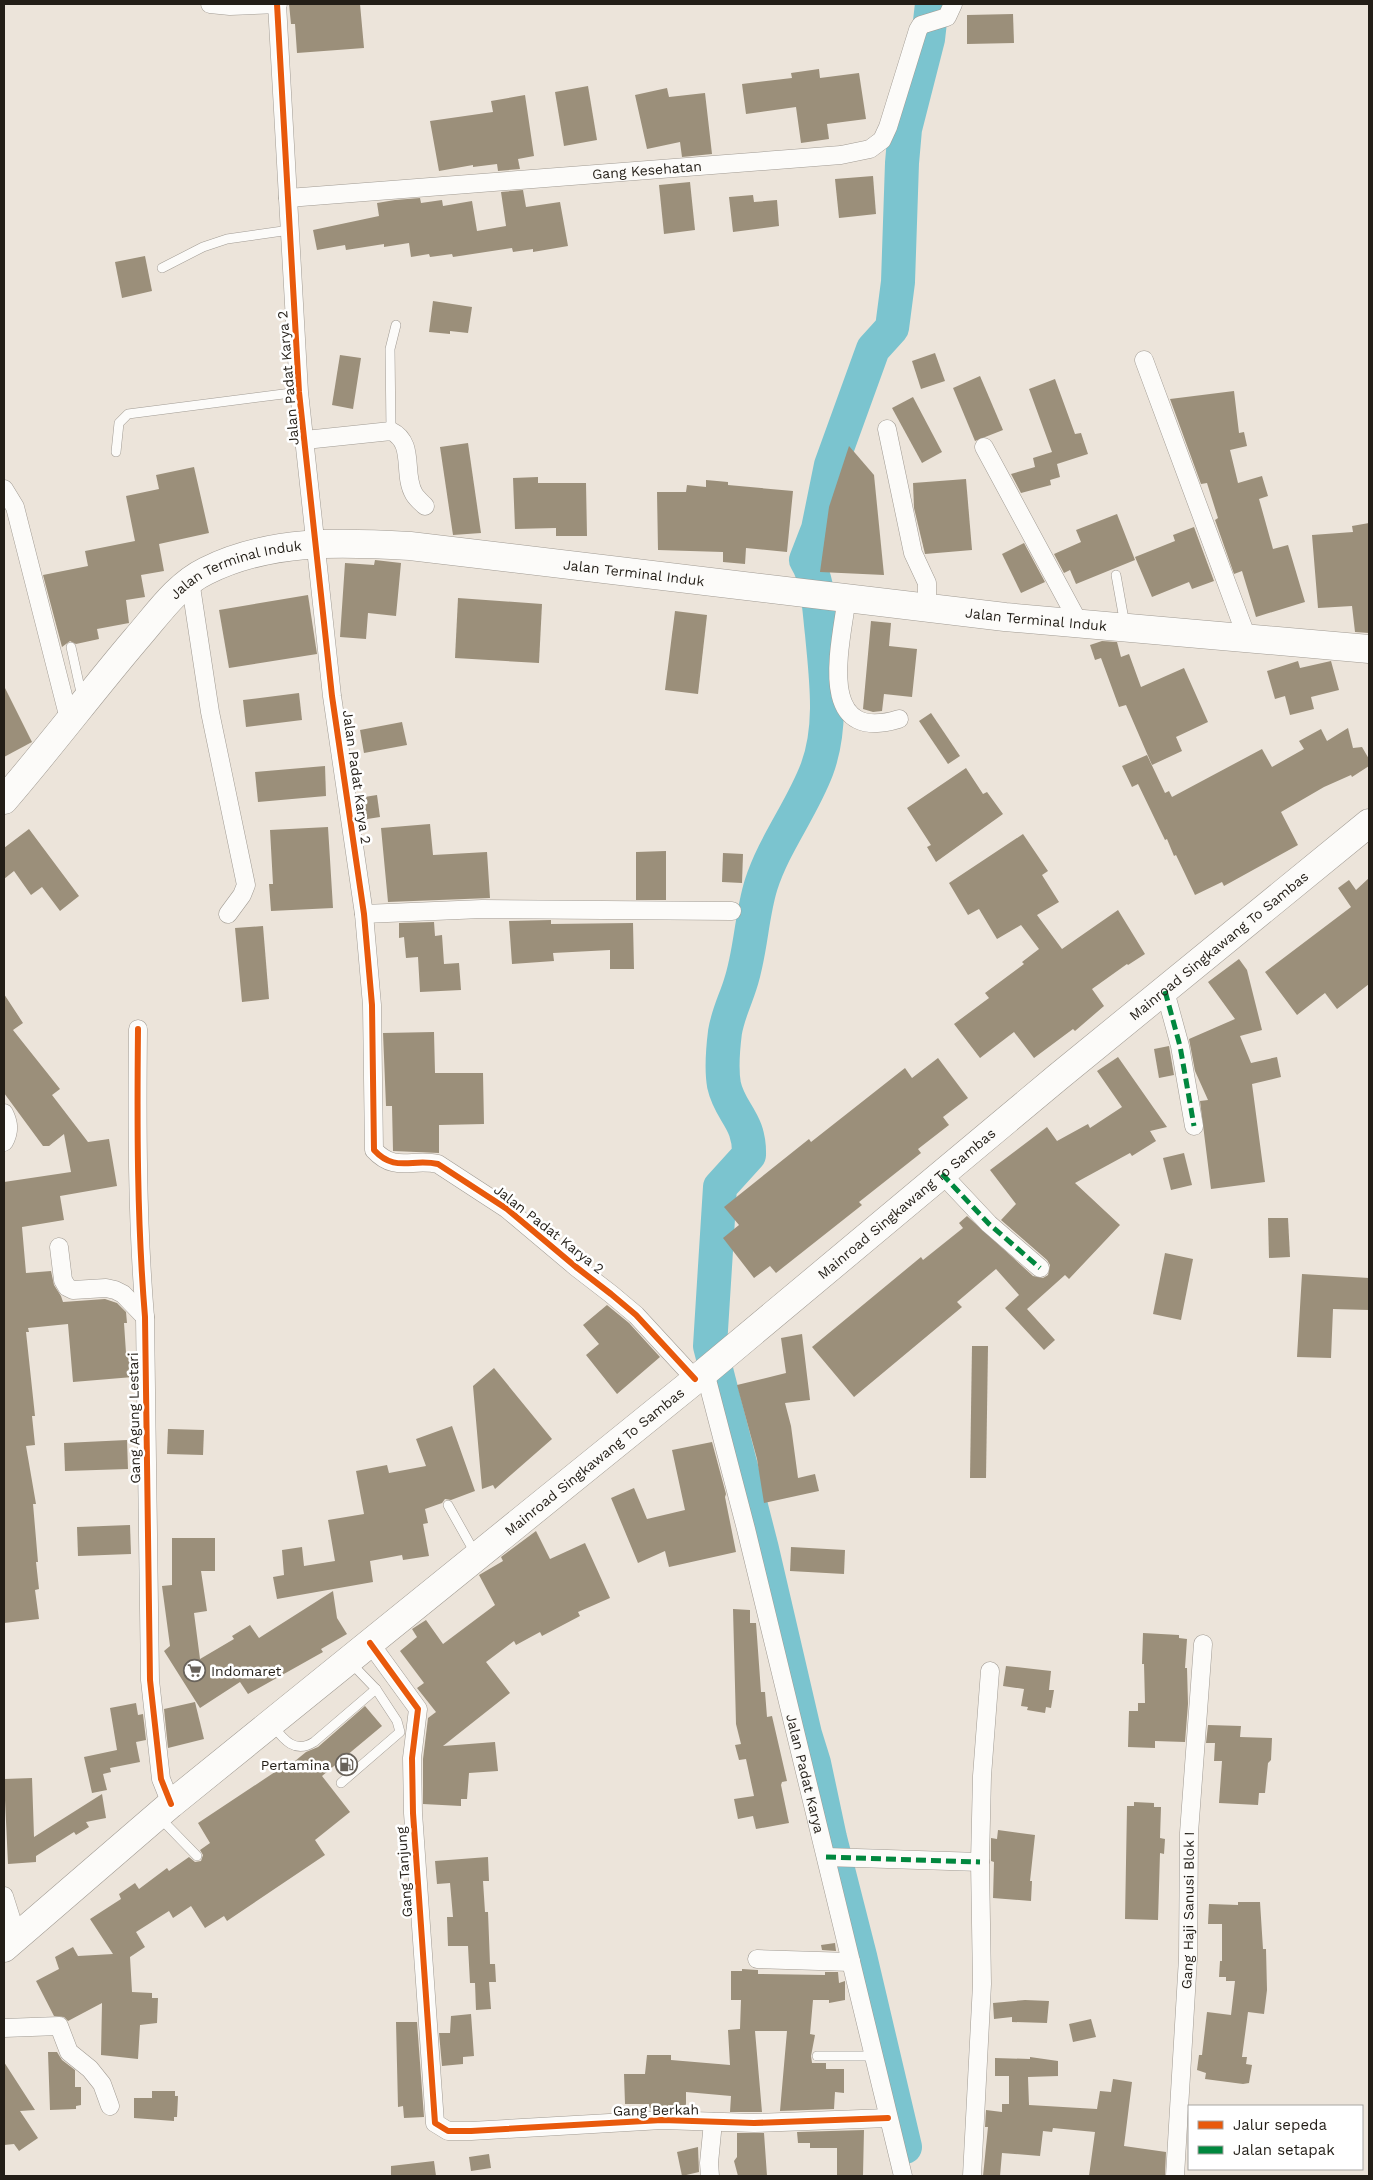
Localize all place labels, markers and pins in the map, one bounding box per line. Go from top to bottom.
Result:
supermarket icon: Indomaret [183,1659,207,1683]
place label: Indomaret [211,1663,282,1679]
fuel station icon: Pertamina [334,1753,358,1777]
place label: Pertamina [261,1757,330,1773]

